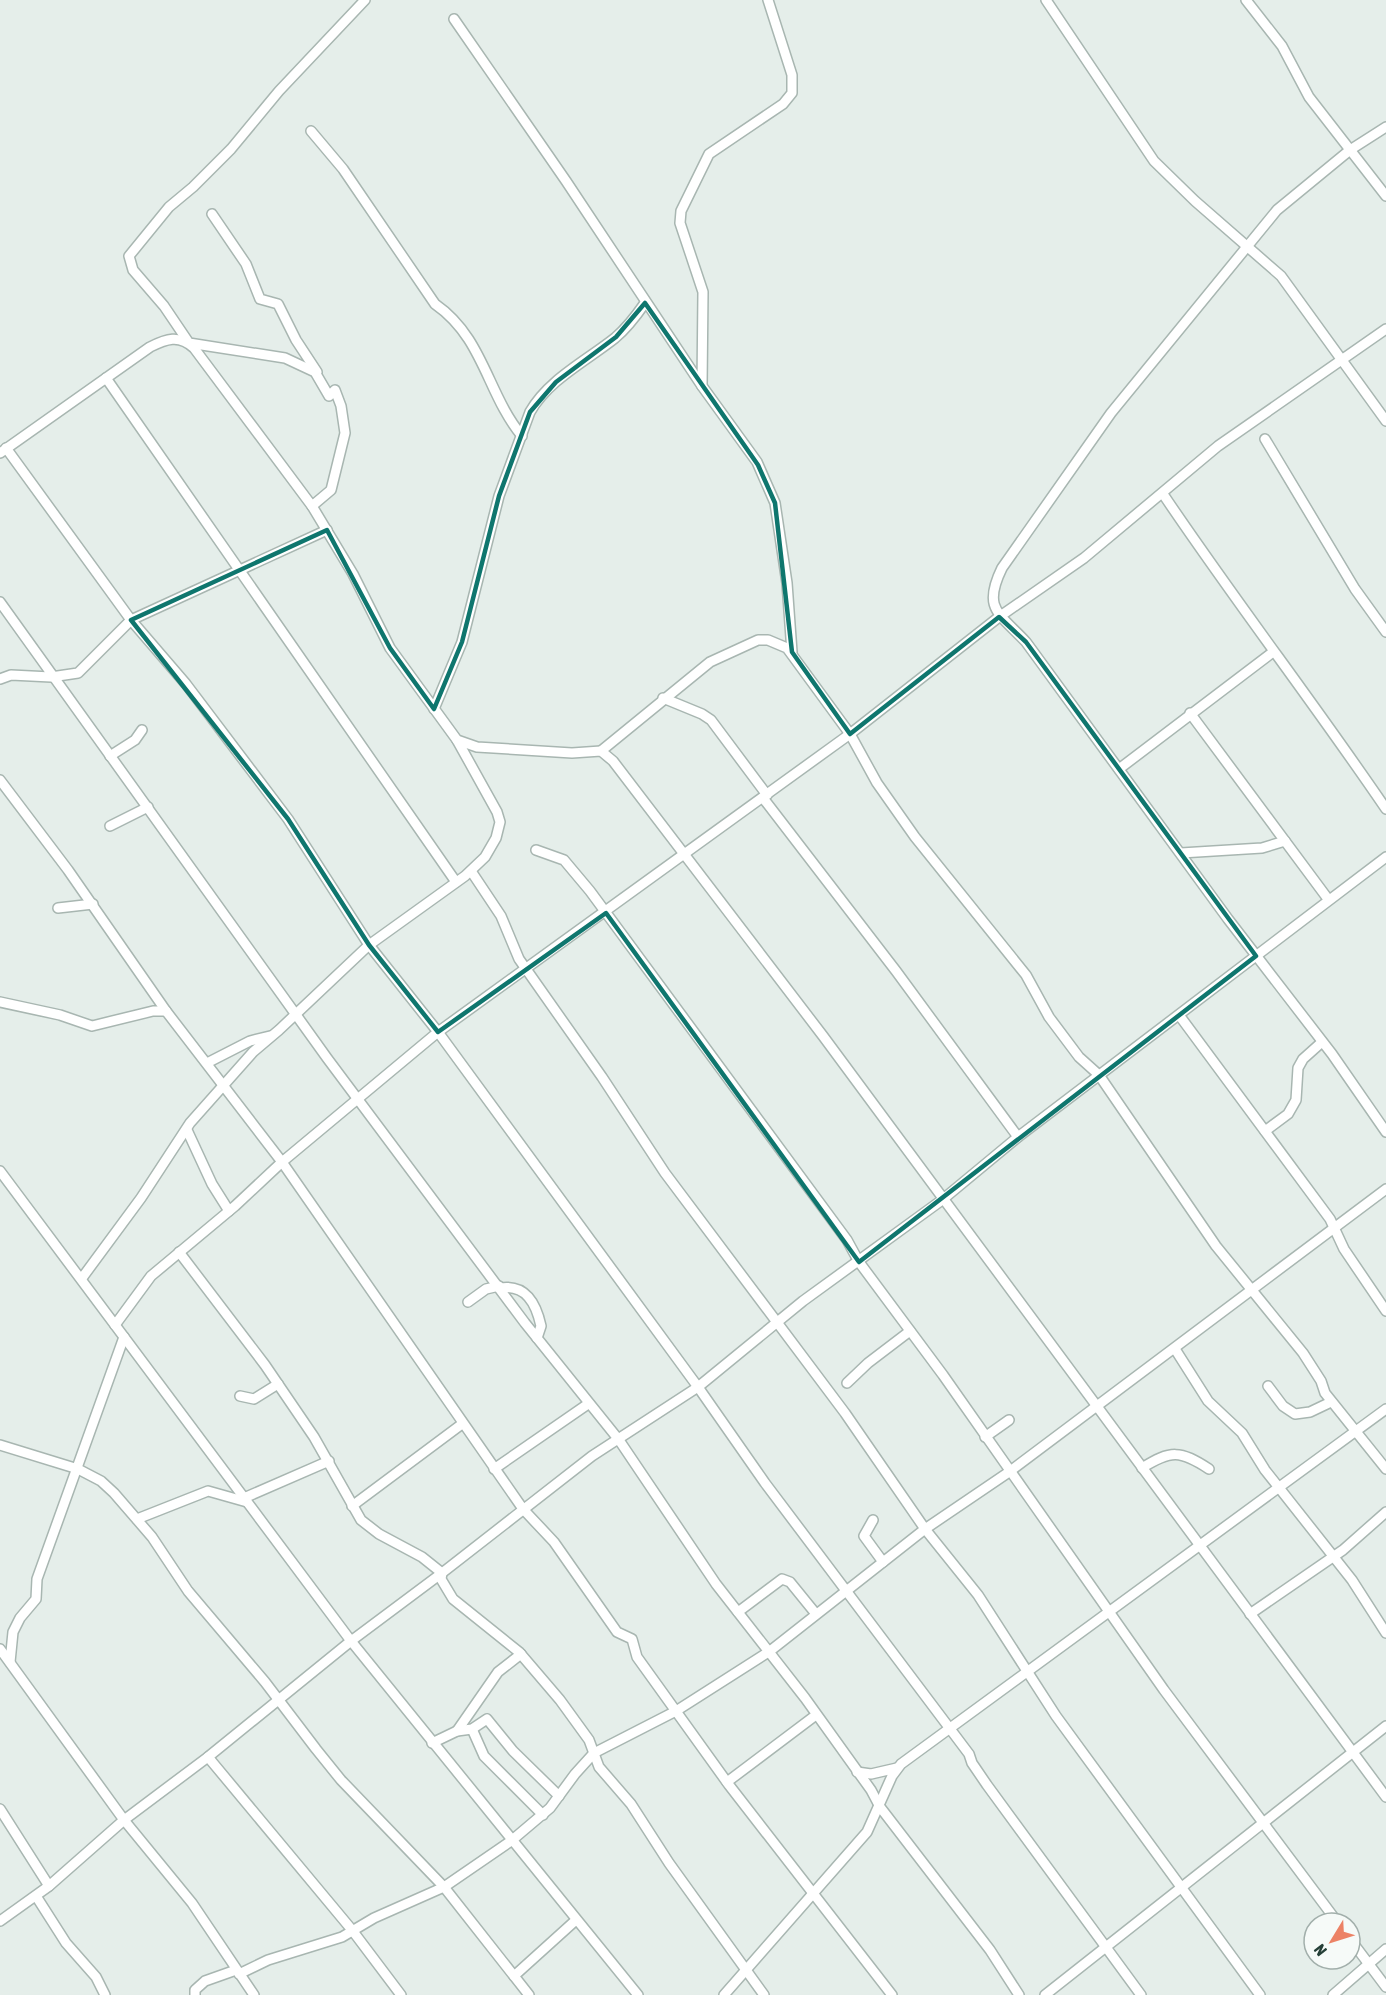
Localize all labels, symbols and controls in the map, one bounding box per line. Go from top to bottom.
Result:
north arrow [1302,1911,1362,1971]
text: N [1310,1941,1330,1960]

